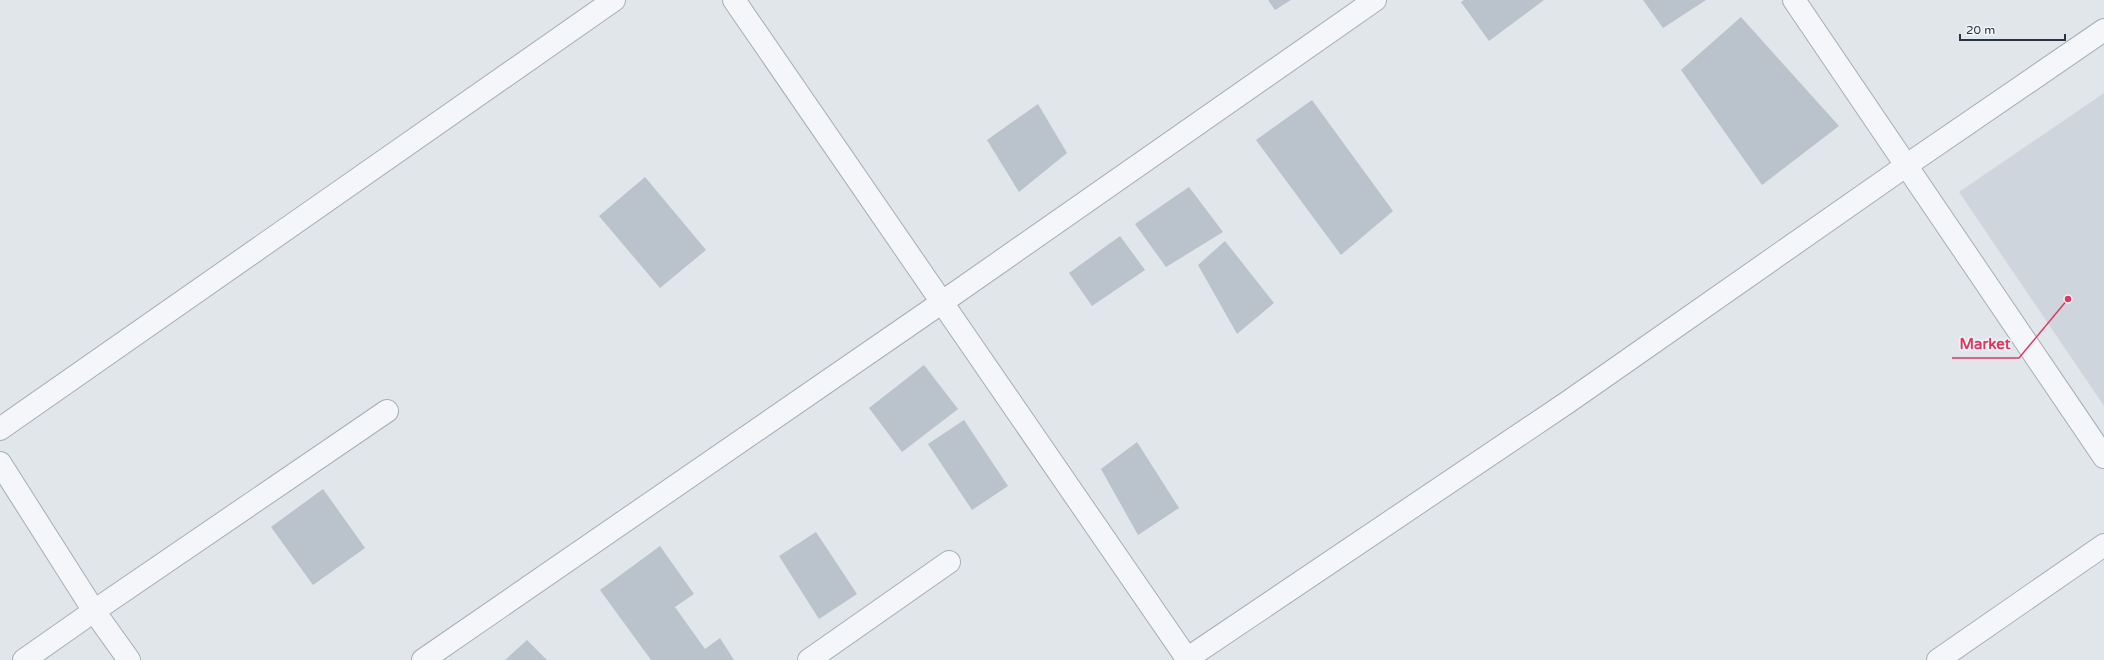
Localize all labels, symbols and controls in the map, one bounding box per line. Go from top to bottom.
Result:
scale bar [1960,16,2065,42]
text: 20 m [1966,23,1995,37]
callout: Market [1952,331,2019,358]
text: Market [1960,335,2011,353]

